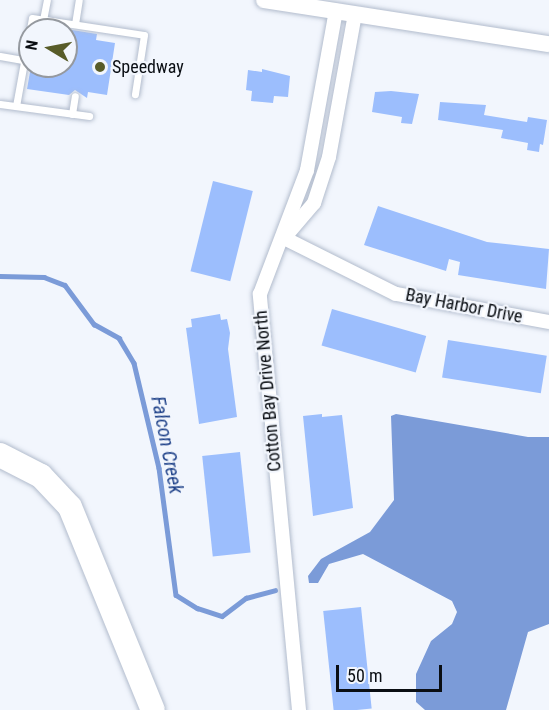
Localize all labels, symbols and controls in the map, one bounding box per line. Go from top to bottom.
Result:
north arrow [18,18,78,78]
text: N [22,39,42,52]
place label: Speedway [112,56,184,78]
marker: Speedway [93,60,107,74]
street label: Bay Harbor Drive [404,284,524,328]
street label: Cotton Bay Drive North [250,310,286,472]
water label: Falcon Creek [146,394,188,496]
scale bar [339,653,446,691]
text: 50 m [347,665,382,686]

